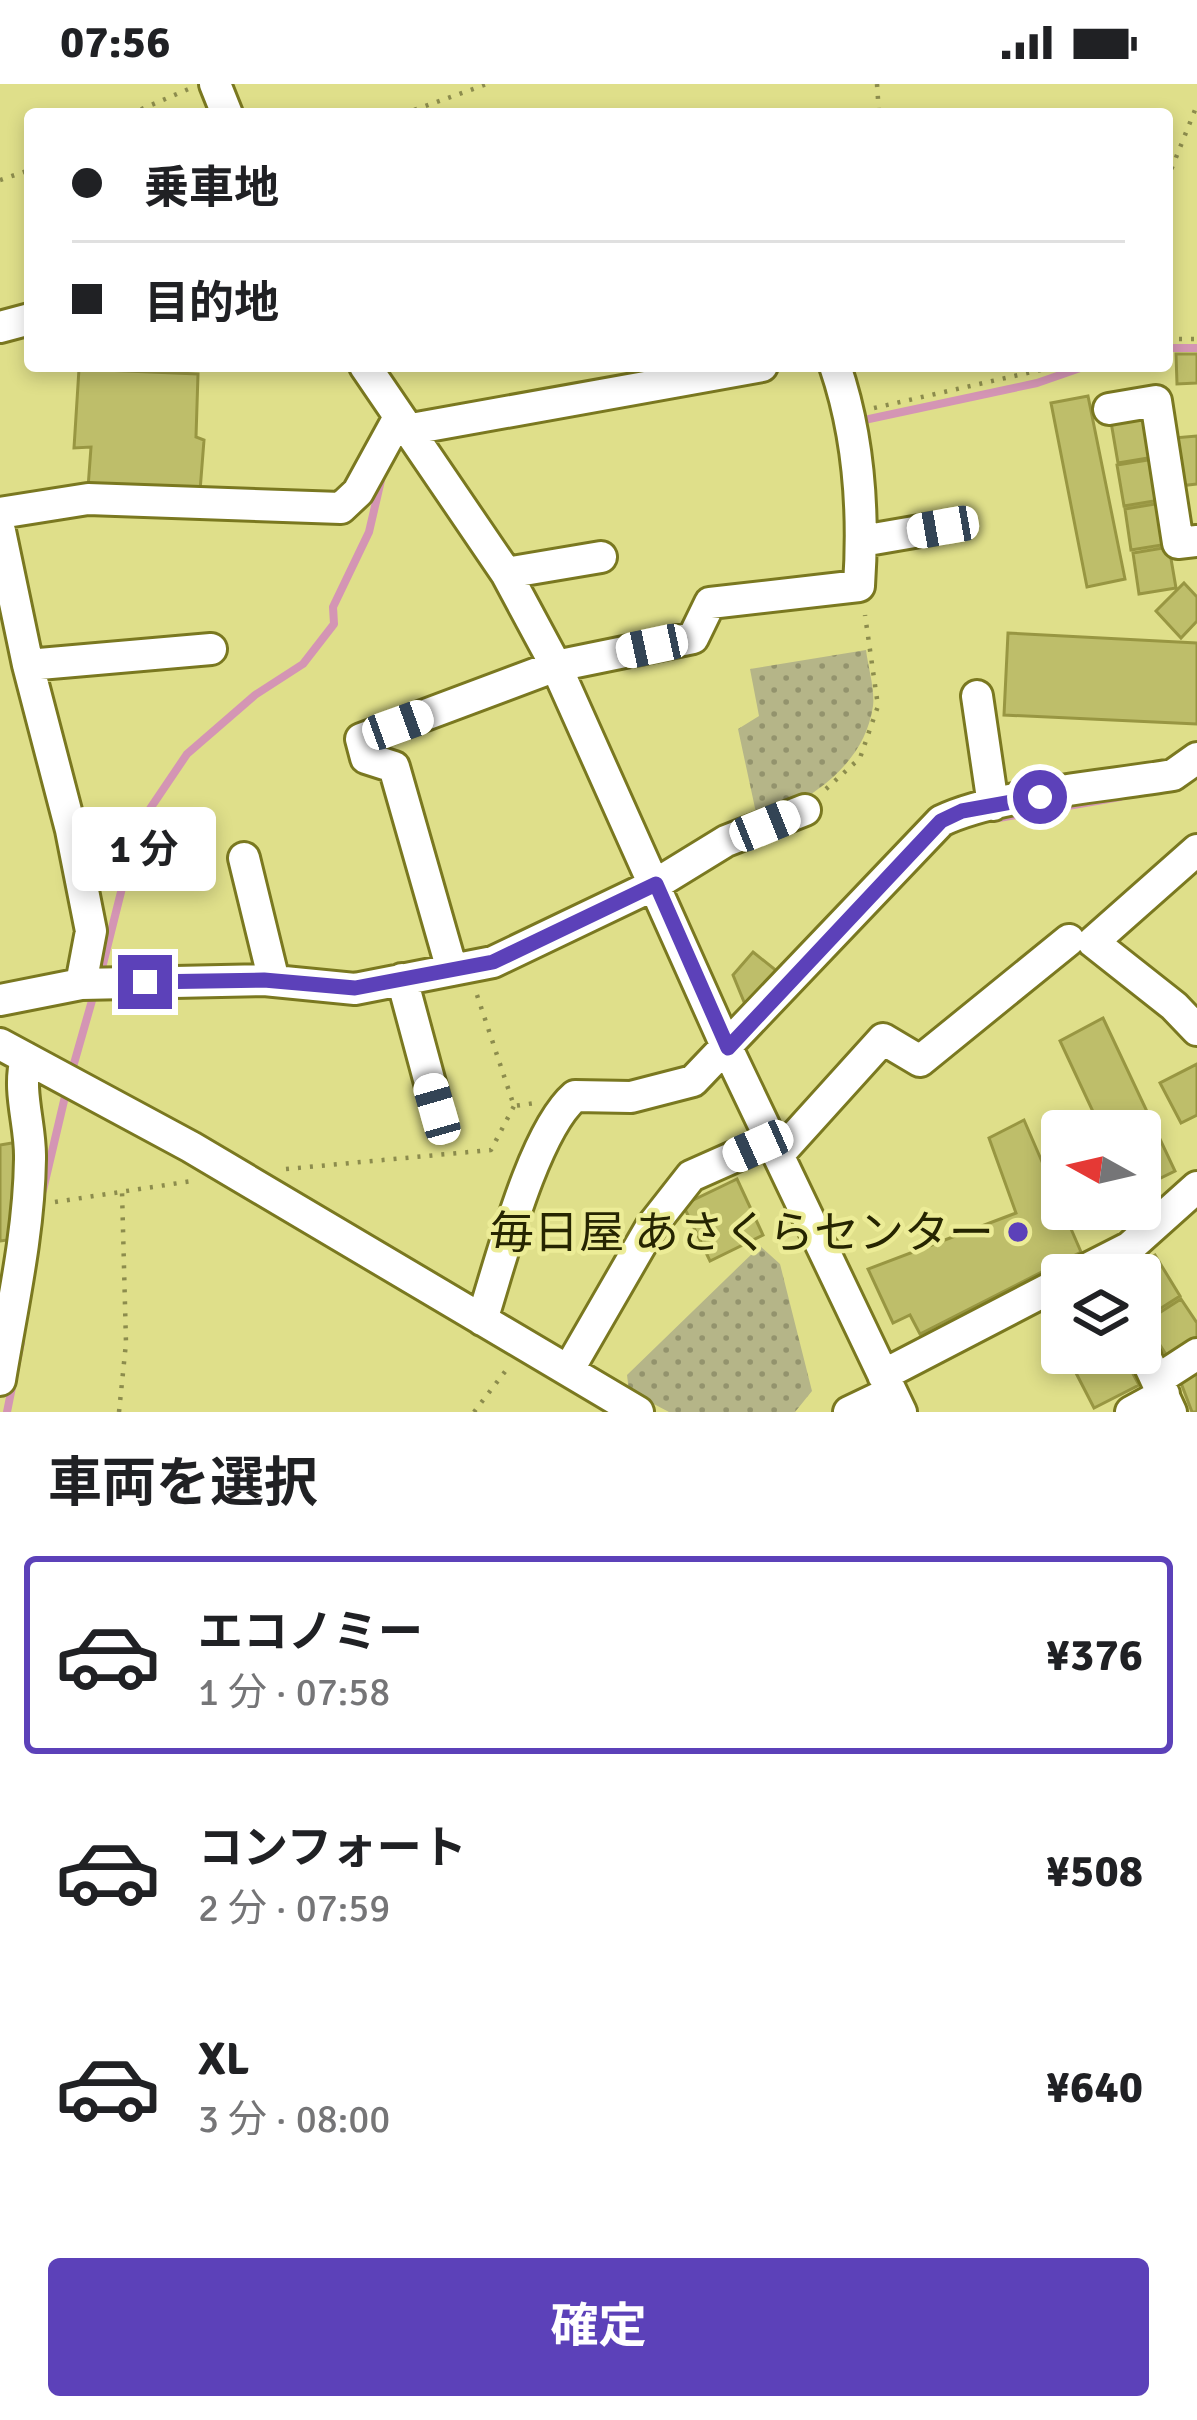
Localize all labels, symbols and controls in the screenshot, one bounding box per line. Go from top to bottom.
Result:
text: 07:56 [60,15,170,70]
text: 乗車地 [144,161,279,216]
text: 目的地 [144,276,279,331]
car [904,503,982,551]
car [613,621,691,671]
car [358,696,438,754]
route start [1013,770,1067,824]
car [725,796,805,856]
callout: 1 分 [73,808,217,892]
text: 1 分 [110,825,178,873]
route end [118,955,172,1009]
car [410,1069,464,1149]
north arrow [1041,1110,1161,1230]
map controls [1041,1110,1161,1374]
car [718,1115,798,1177]
place label: 毎日屋 あさくらセンター [489,1206,994,1261]
marker: 毎日屋 あさくらセンター [1005,1219,1031,1245]
button: layers [1041,1254,1161,1374]
text: 車両を選択 [48,1450,318,1517]
icon: car [54,1601,162,1709]
text: エコノミー [198,1605,423,1660]
text: ¥376 [1046,1628,1143,1683]
text: 1 分 · 07:58 [198,1668,390,1716]
icon: car [54,1817,162,1925]
text: コンフォート [198,1821,467,1876]
text: ¥508 [1046,1844,1143,1899]
text: 2 分 · 07:59 [198,1884,390,1932]
text: XL [198,2032,249,2087]
icon: car [54,2033,162,2141]
text: ¥640 [1046,2060,1143,2115]
text: 3 分 · 08:00 [198,2095,390,2143]
button: 確定 [48,2258,1149,2396]

